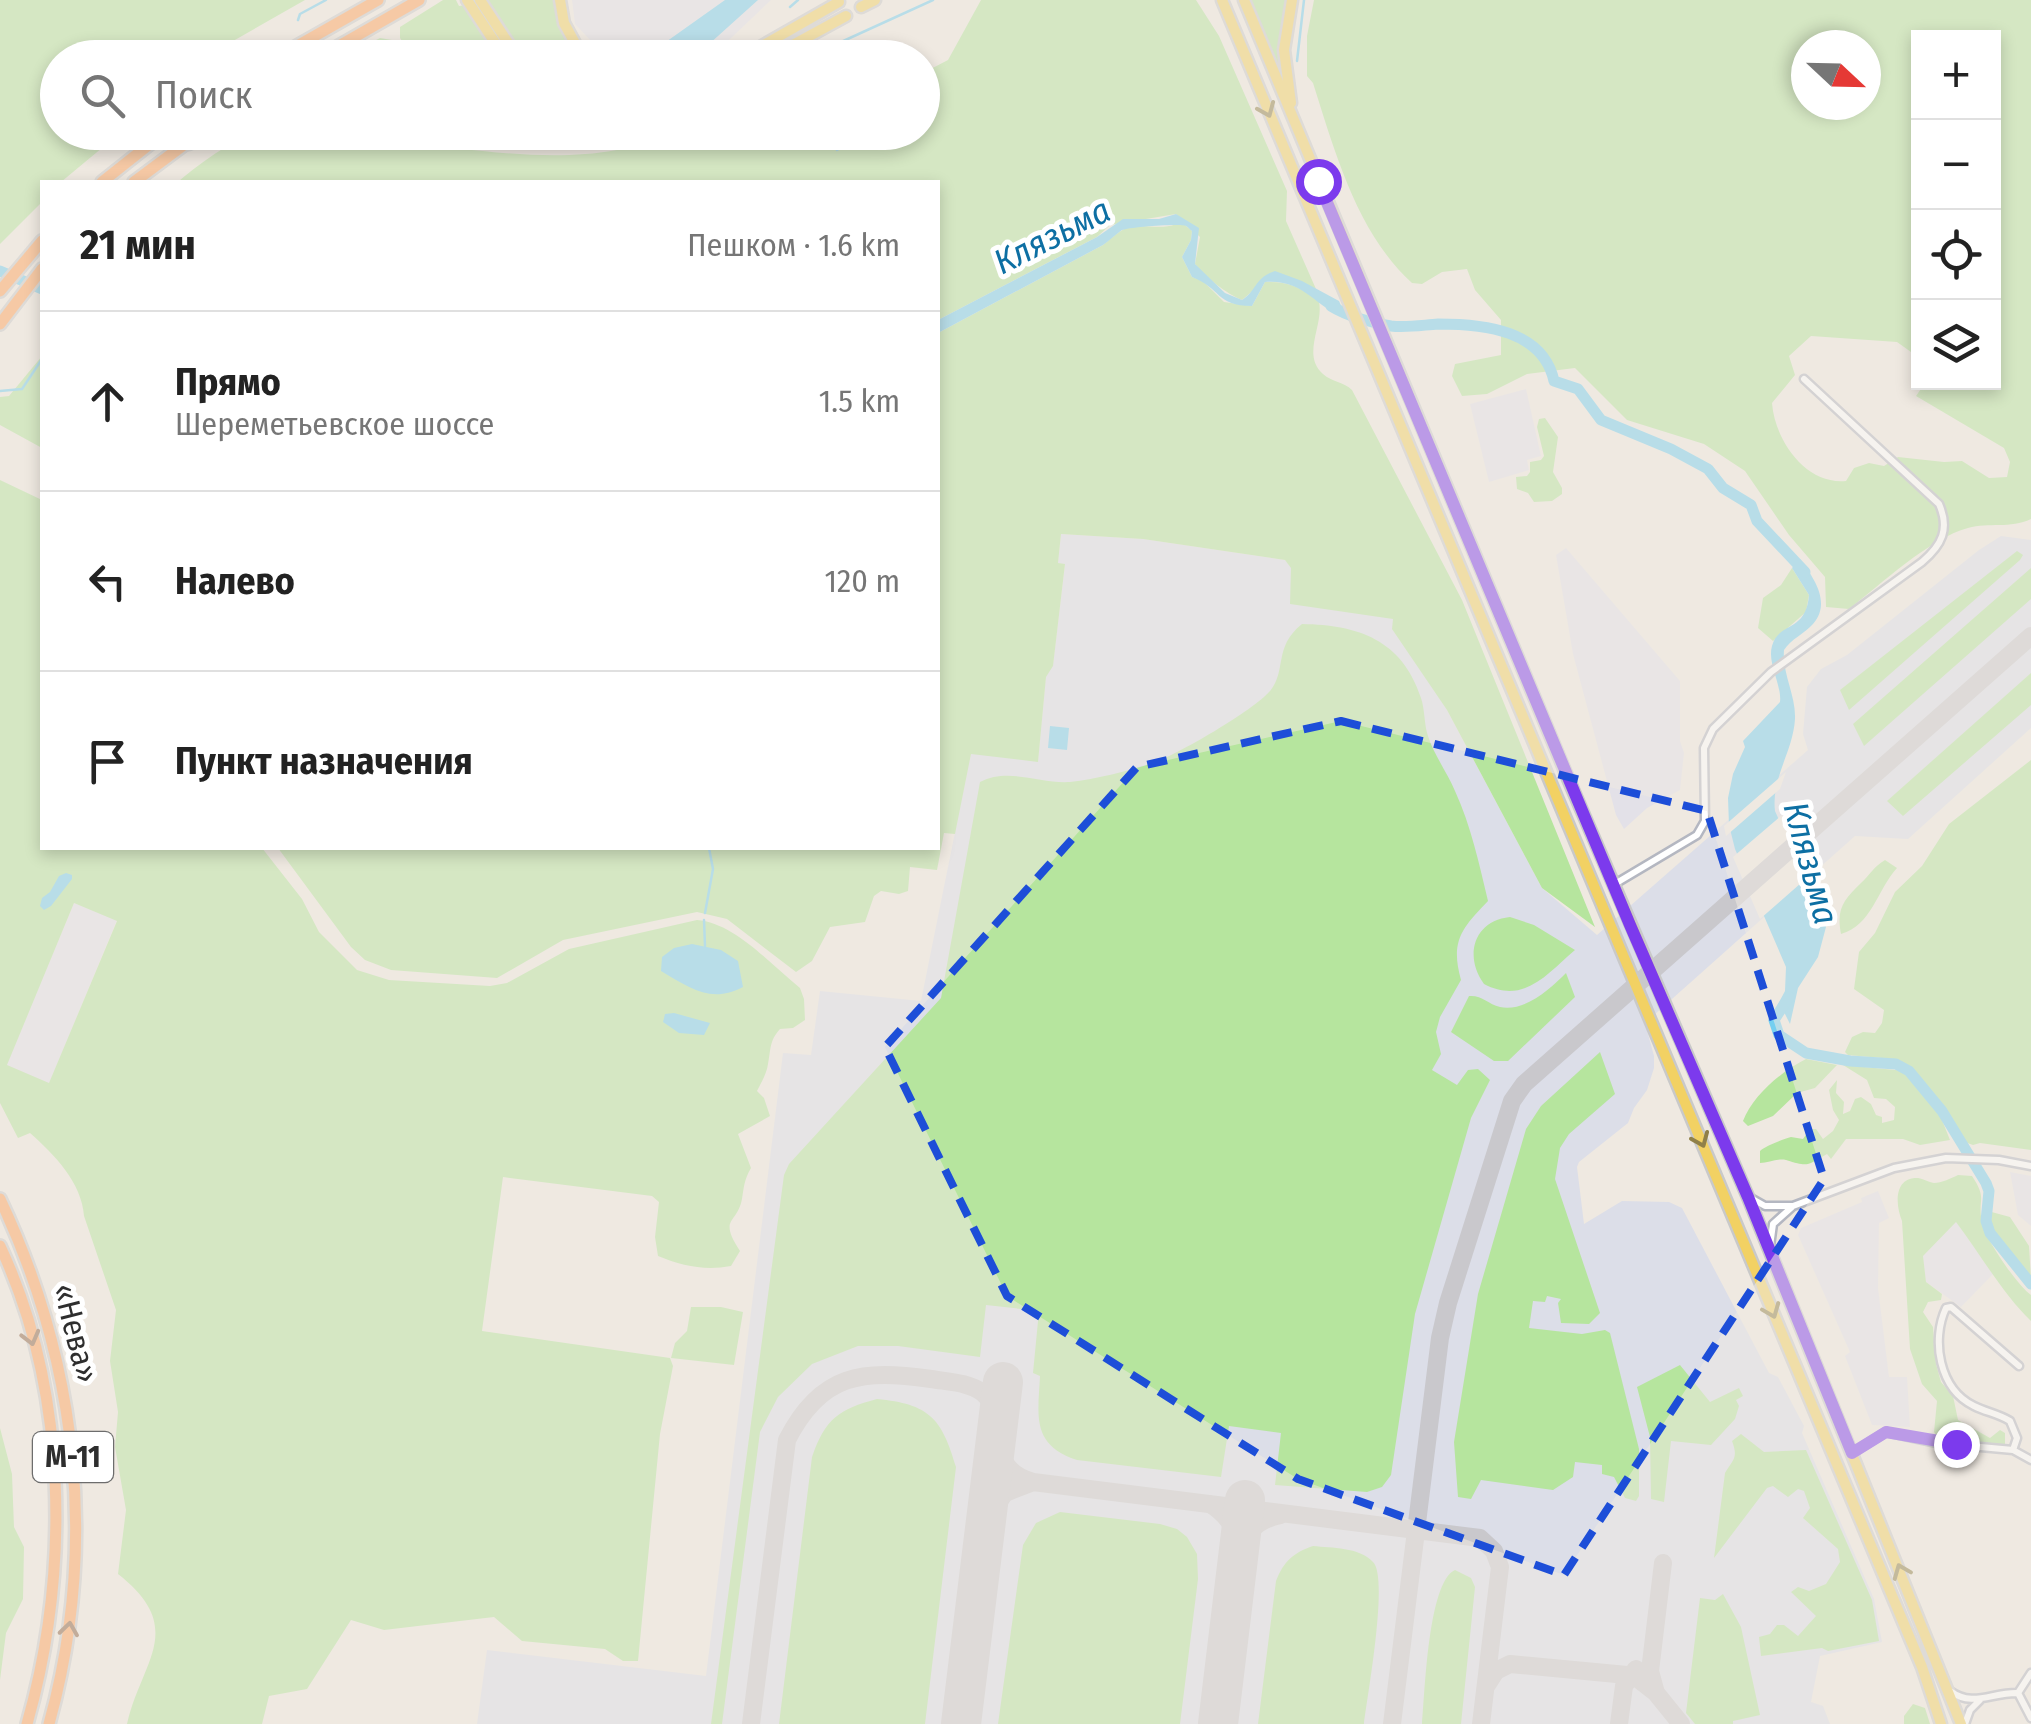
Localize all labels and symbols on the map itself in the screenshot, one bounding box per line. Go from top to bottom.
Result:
north arrow [1791,30,1881,120]
one-way arrow [1256,100,1276,118]
route start [1296,159,1342,205]
water label: Клязьма [987,189,1117,283]
water label: Клязьма [1775,797,1847,929]
one-way arrow [1690,1130,1710,1148]
street label: «Нева» [45,1279,107,1387]
one-way arrow [1761,1301,1781,1318]
one-way arrow [19,1329,40,1346]
route end [1934,1422,1980,1468]
road number: М-11 [33,1432,113,1482]
one-way arrow [1892,1564,1912,1581]
one-way arrow [58,1620,79,1636]

